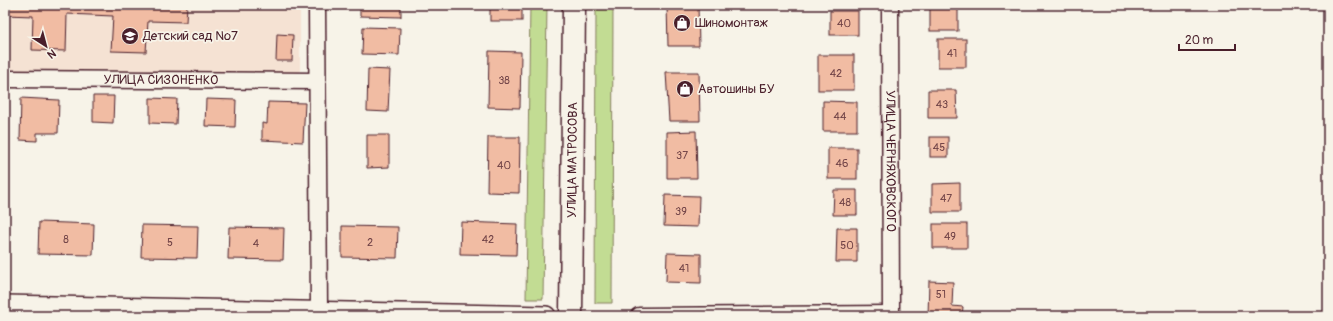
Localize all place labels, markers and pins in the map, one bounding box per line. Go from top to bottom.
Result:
shop icon: Шиномонтаж [672,13,692,33]
place label: Шиномонтаж [695,15,768,31]
school or university icon: Детский сад №7 [120,26,140,46]
place label: Детский сад №7 [142,28,238,44]
shop icon: Автошины БУ [675,79,695,99]
place label: Автошины БУ [698,81,775,97]

